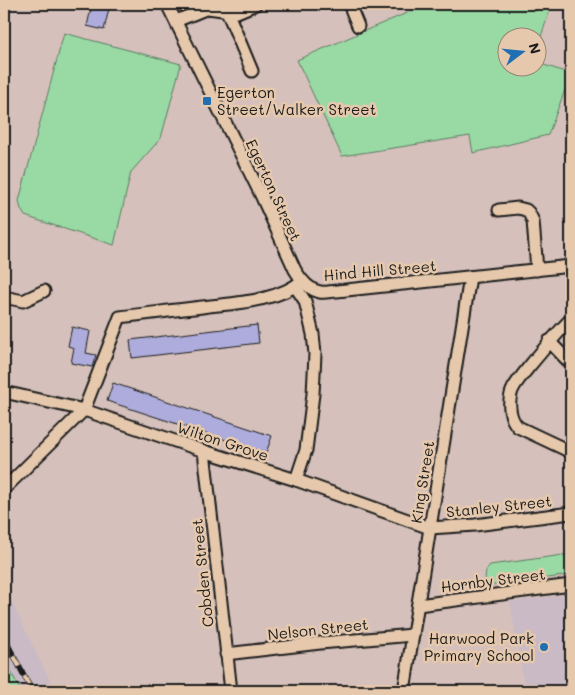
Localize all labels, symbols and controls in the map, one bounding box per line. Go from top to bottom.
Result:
north arrow [498,28,548,78]
text: N [524,41,546,56]
place label: Egerton Street/Walker Street [217,82,376,119]
marker: Egerton Street/Walker Street [201,95,213,107]
street label: Egerton Street [242,136,306,244]
street label: Hind Hill Street [323,255,437,285]
street label: Wilton Grove [175,417,271,465]
street label: King Street [406,439,438,525]
street label: Stanley Street [445,491,553,521]
street label: Cobden Street [186,518,218,628]
street label: Hornby Street [439,564,547,596]
street label: Nelson Street [267,614,369,644]
place label: Harwood Park Primary School [424,628,534,665]
marker: Harwood Park Primary School [538,641,550,653]

